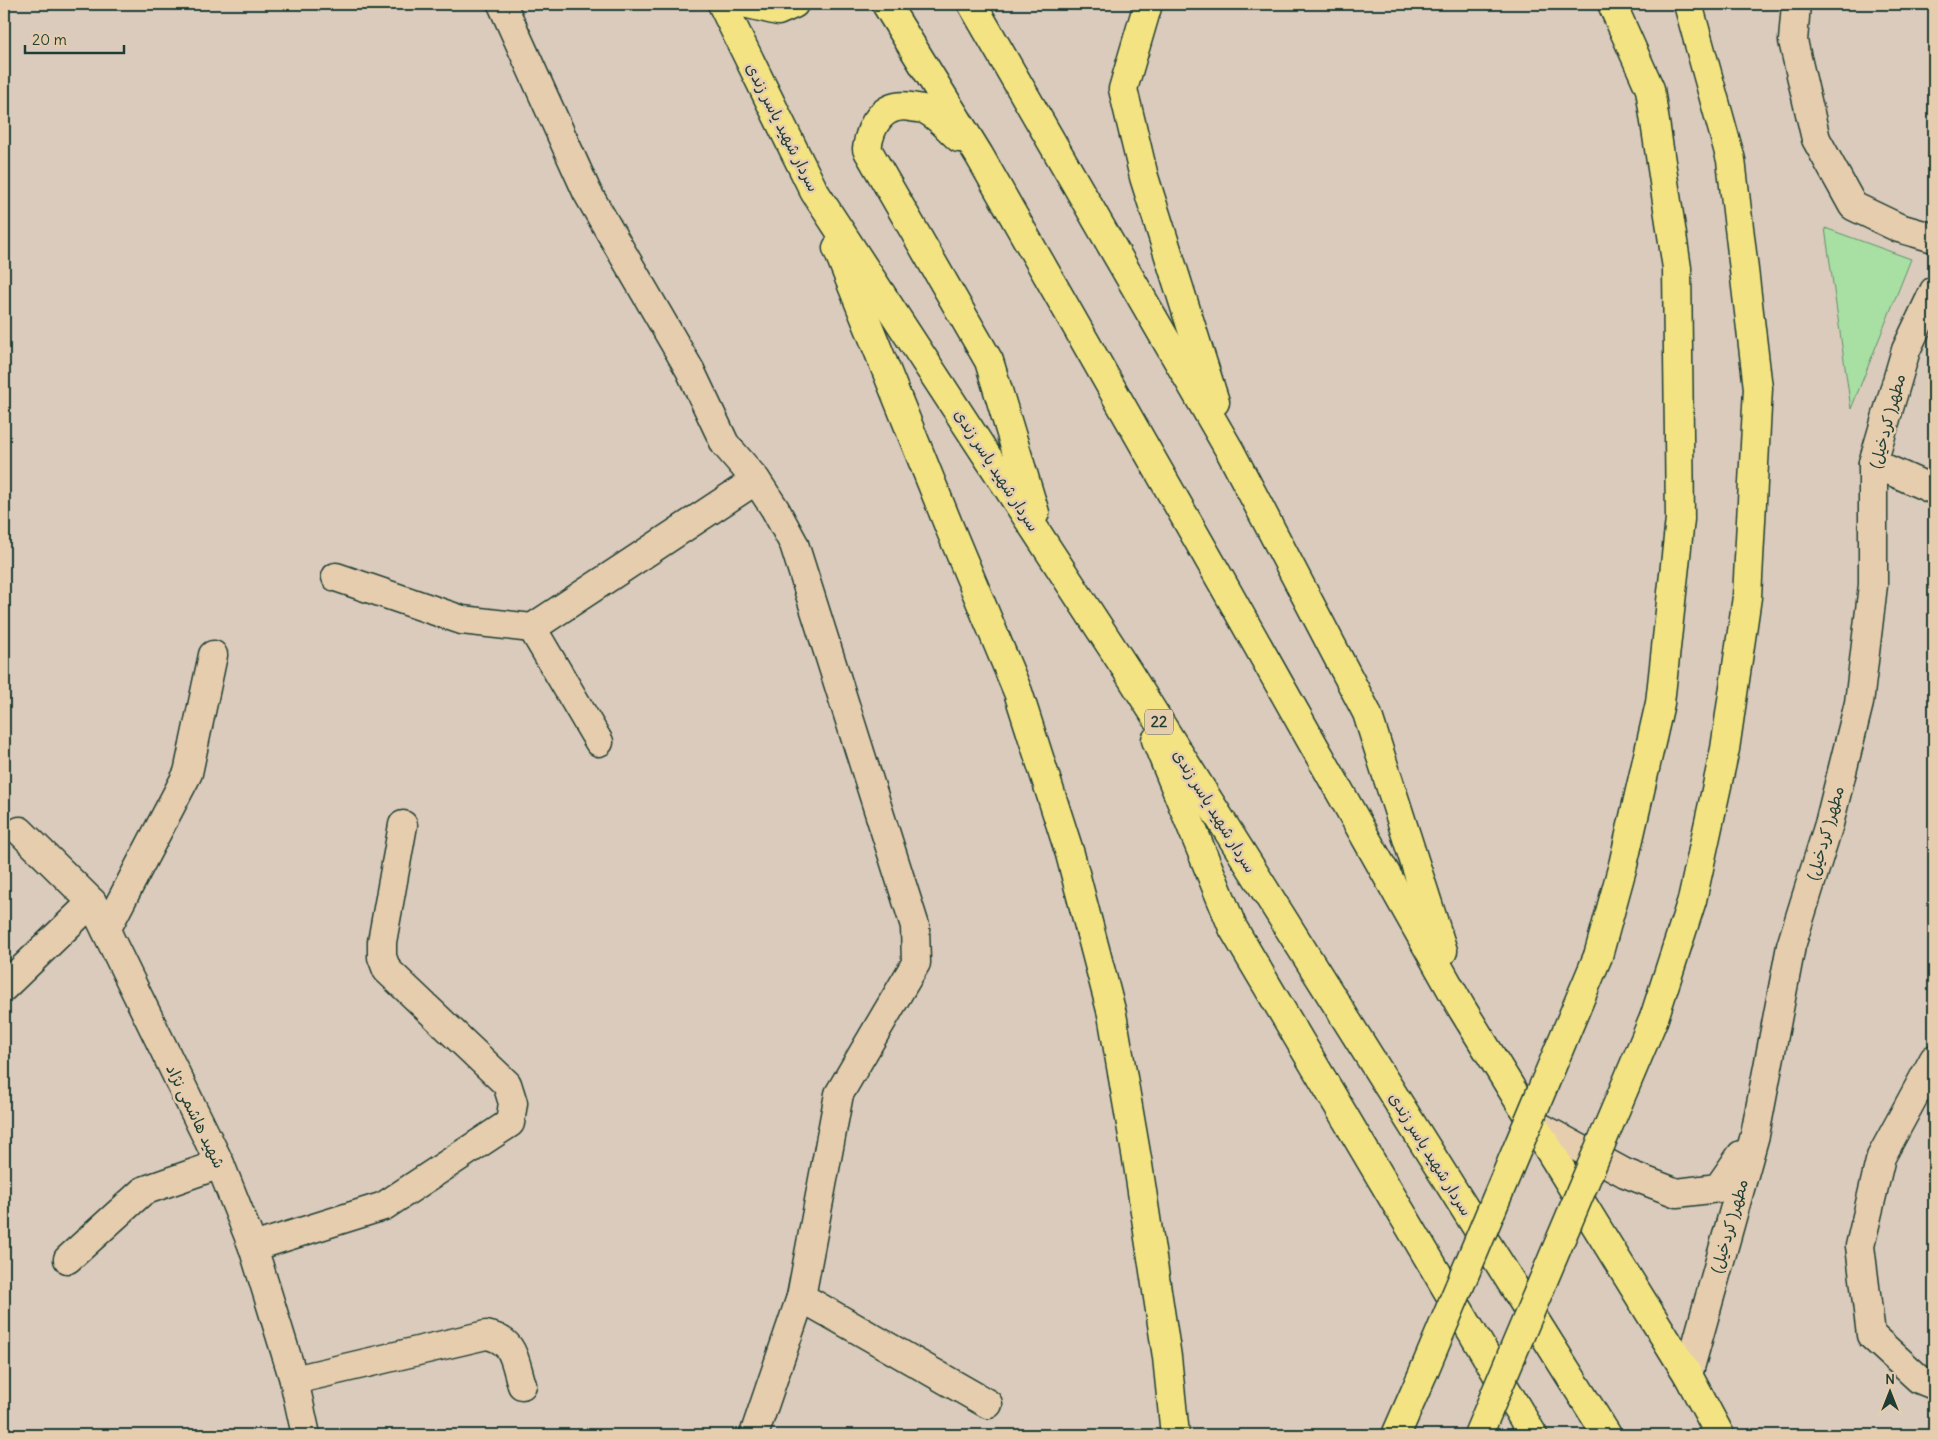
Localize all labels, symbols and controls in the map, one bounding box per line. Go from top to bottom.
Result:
scale bar [25,22,124,54]
text: 20 m [32,30,67,49]
street label: سردار شهید یاسر زندی [742,59,824,195]
street label: مطهر( کردخیل) [1865,372,1909,470]
street label: سردار شهید یاسر زندی [950,405,1044,535]
road number: 22 [1145,710,1173,734]
street label: سردار شهید یاسر زندی [1169,746,1261,876]
street label: مطهر( کردخیل) [1802,784,1848,882]
street label: شهید هاشمی نژاد [161,1061,230,1172]
street label: سردار شهید یاسر زندی [1385,1089,1477,1219]
street label: مطهر( کردخیل) [1706,1177,1752,1275]
north arrow [1866,1366,1916,1416]
text: N [1885,1370,1895,1388]

